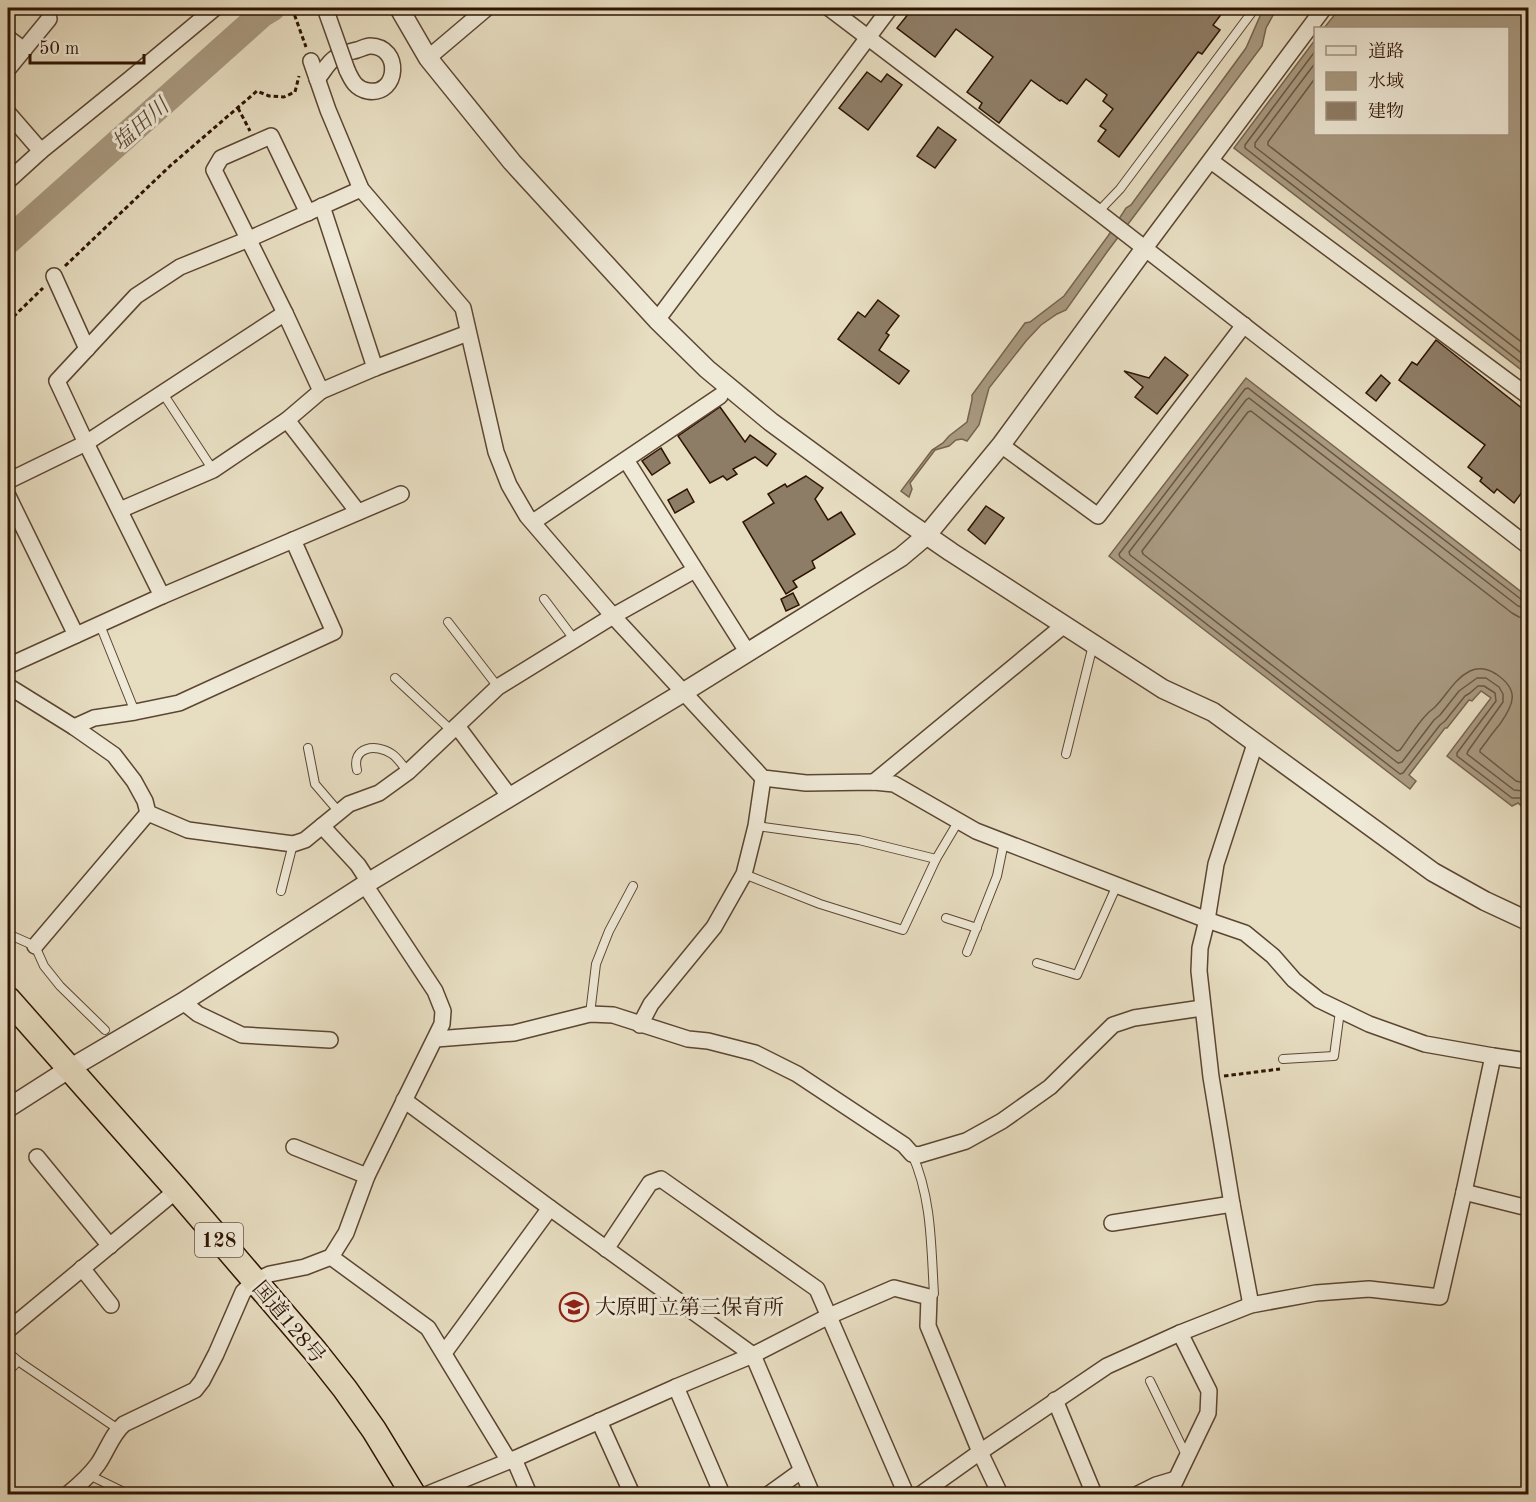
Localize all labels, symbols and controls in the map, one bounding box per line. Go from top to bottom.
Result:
scale bar [30,27,144,65]
legend [1314,27,1509,135]
text: 50 m [39,40,79,58]
text: 道路 [1368,41,1404,61]
text: 水域 [1368,71,1404,91]
water label: 塩田川 [108,93,175,155]
text: 建物 [1368,101,1404,121]
road number: 128 [195,1223,243,1257]
street label: 国道128号 [248,1277,329,1368]
school or university icon: 大原町立第三保育所 [558,1291,590,1323]
place label: 大原町立第三保育所 [595,1296,784,1319]

